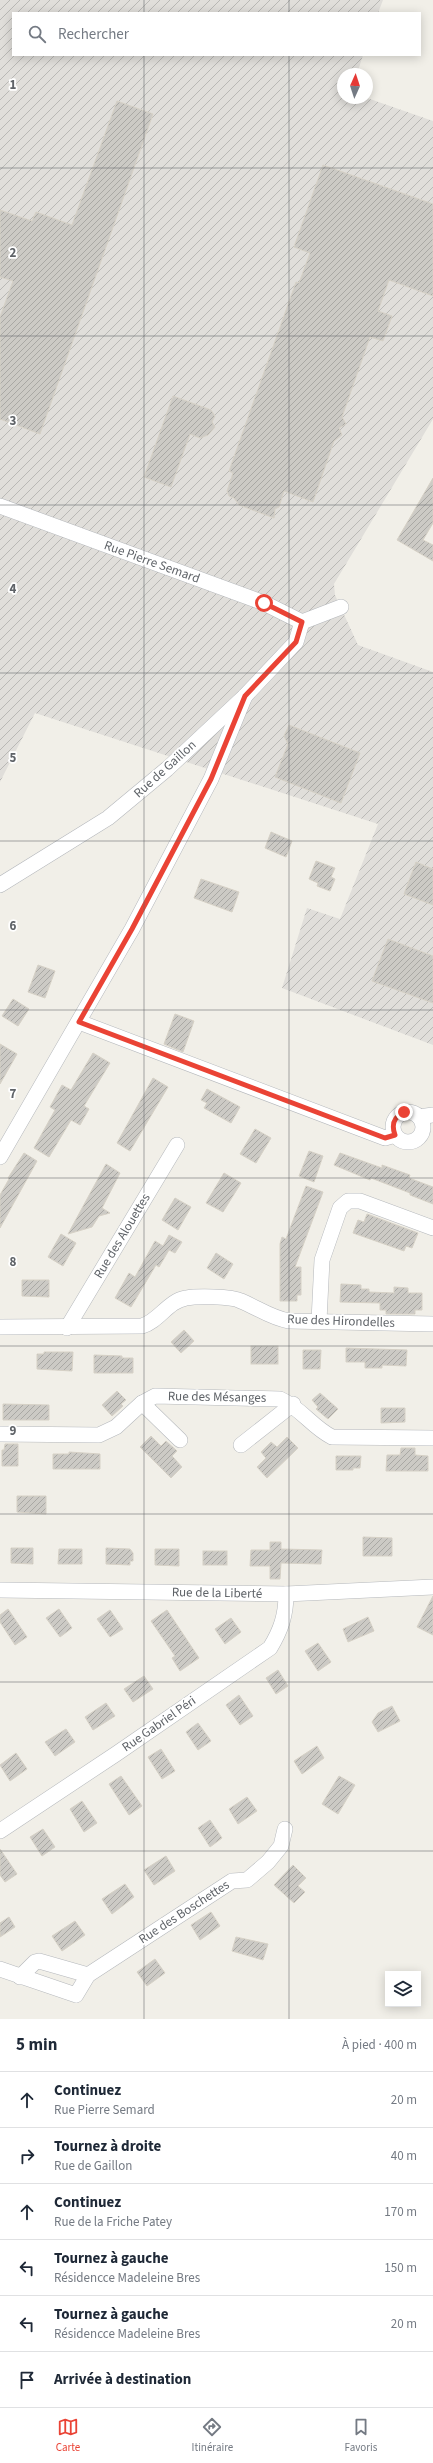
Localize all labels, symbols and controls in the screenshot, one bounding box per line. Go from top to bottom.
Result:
search box [12,12,421,56]
icon: search [26,23,48,45]
text: Rechercher [58,24,129,45]
north arrow [337,68,373,104]
text: 1 [10,76,17,94]
text: 2 [10,244,17,262]
text: 3 [10,412,17,430]
street label: Rue Pierre Semard [102,536,202,588]
text: 4 [10,580,17,598]
route start [255,594,273,612]
street label: Rue de Gaillon [130,736,200,802]
text: 5 [10,749,17,767]
text: 6 [10,917,17,935]
text: 7 [10,1085,17,1103]
route end [395,1103,413,1121]
street label: Rue des Alouettes [89,1190,155,1282]
text: 8 [10,1253,17,1271]
street label: Rue des Hirondelles [287,1310,396,1332]
street label: Rue des Mésanges [168,1387,267,1407]
text: 9 [10,1422,17,1440]
street label: Rue de la Liberté [172,1583,262,1603]
street label: Rue Gabriel Péri [118,1692,200,1756]
street label: Rue des Boschettes [135,1876,233,1948]
map controls [385,1971,421,2007]
button: layers [385,1971,421,2007]
text: 5 min [16,2033,57,2057]
text: À pied · 400 m [342,2036,417,2054]
text: Continuez [54,2080,121,2101]
icon: ahead [16,2089,38,2111]
text: 20 m [391,2091,417,2109]
text: Rue Pierre Semard [54,2101,155,2119]
text: Tournez à droite [54,2136,161,2157]
icon: right [16,2145,38,2167]
text: 40 m [391,2147,417,2165]
text: Rue de Gaillon [54,2157,132,2175]
text: Continuez [54,2192,121,2213]
icon: ahead [16,2201,38,2223]
text: 170 m [384,2203,417,2221]
text: Rue de la Friche Patey [54,2213,172,2231]
text: Tournez à gauche [54,2248,169,2269]
icon: left [16,2257,38,2279]
text: 150 m [384,2259,417,2277]
text: Résidencce Madeleine Bres [54,2269,200,2287]
text: Tournez à gauche [54,2304,169,2325]
icon: left [16,2313,38,2335]
text: 20 m [391,2315,417,2333]
text: Résidencce Madeleine Bres [54,2325,200,2343]
icon: arrive [16,2369,38,2391]
text: Arrivée à destination [54,2369,191,2390]
tab: Carte [56,2416,80,2455]
tab: Itinéraire [192,2416,233,2455]
tab: Favoris [345,2416,377,2455]

